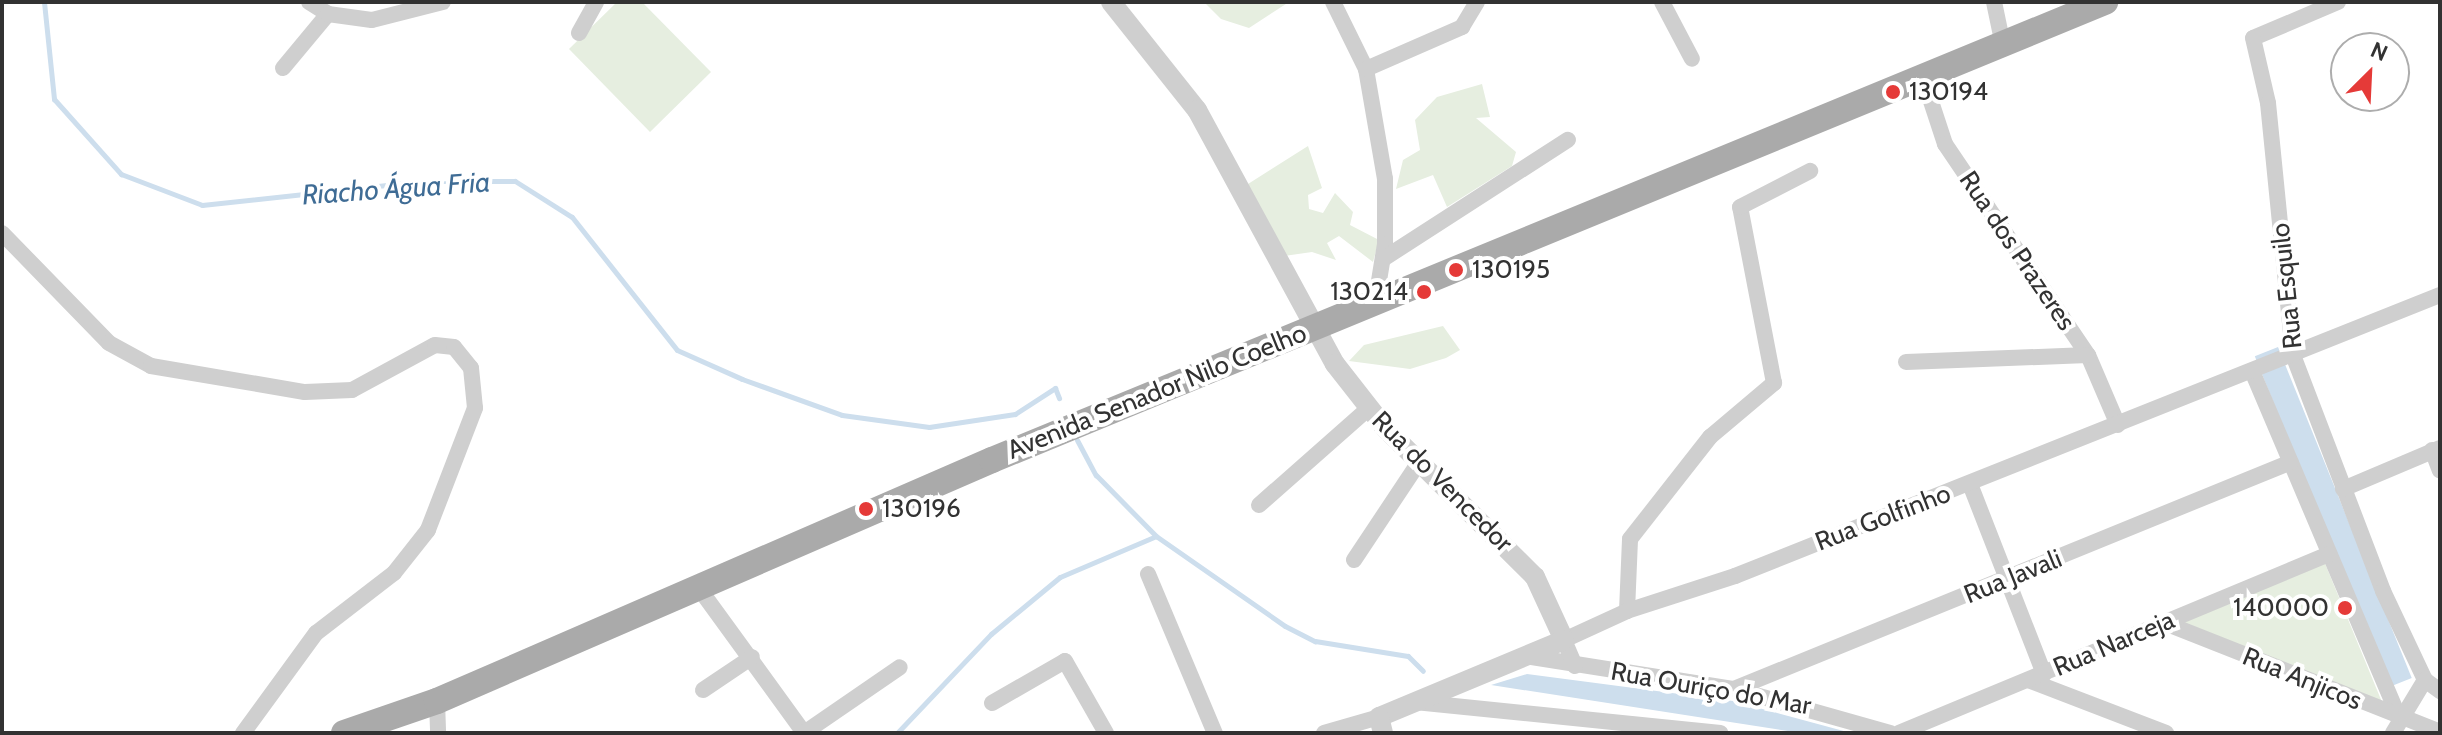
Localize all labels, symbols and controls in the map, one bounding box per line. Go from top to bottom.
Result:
north arrow [2330,32,2410,112]
text: N [2367,36,2392,67]
place label: 130194 [1909,76,1988,108]
marker: 130194 [1884,83,1902,101]
water label: Riacho Água Fria [301,165,491,211]
street label: Rua dos Prazeres [1952,166,2082,336]
street label: Rua Esquilo [2265,222,2309,350]
place label: 130195 [1472,254,1550,286]
marker: 130195 [1447,261,1465,279]
place label: 130214 [1330,276,1408,308]
marker: 130214 [1415,283,1433,301]
street label: Avenida Senador Nilo Coelho [1003,318,1311,466]
street label: Rua do Vencedor [1365,405,1519,559]
street label: Rua Golfinho [1811,478,1955,558]
place label: 130196 [882,493,961,525]
marker: 130196 [857,500,875,518]
street label: Rua Javali [1960,543,2066,611]
place label: 140000 [2233,592,2329,624]
marker: 140000 [2336,599,2354,617]
street label: Rua Narceja [2049,605,2179,683]
street label: Rua Anjicos [2238,641,2366,717]
street label: Rua Ouriço do Mar [1609,656,1813,722]

